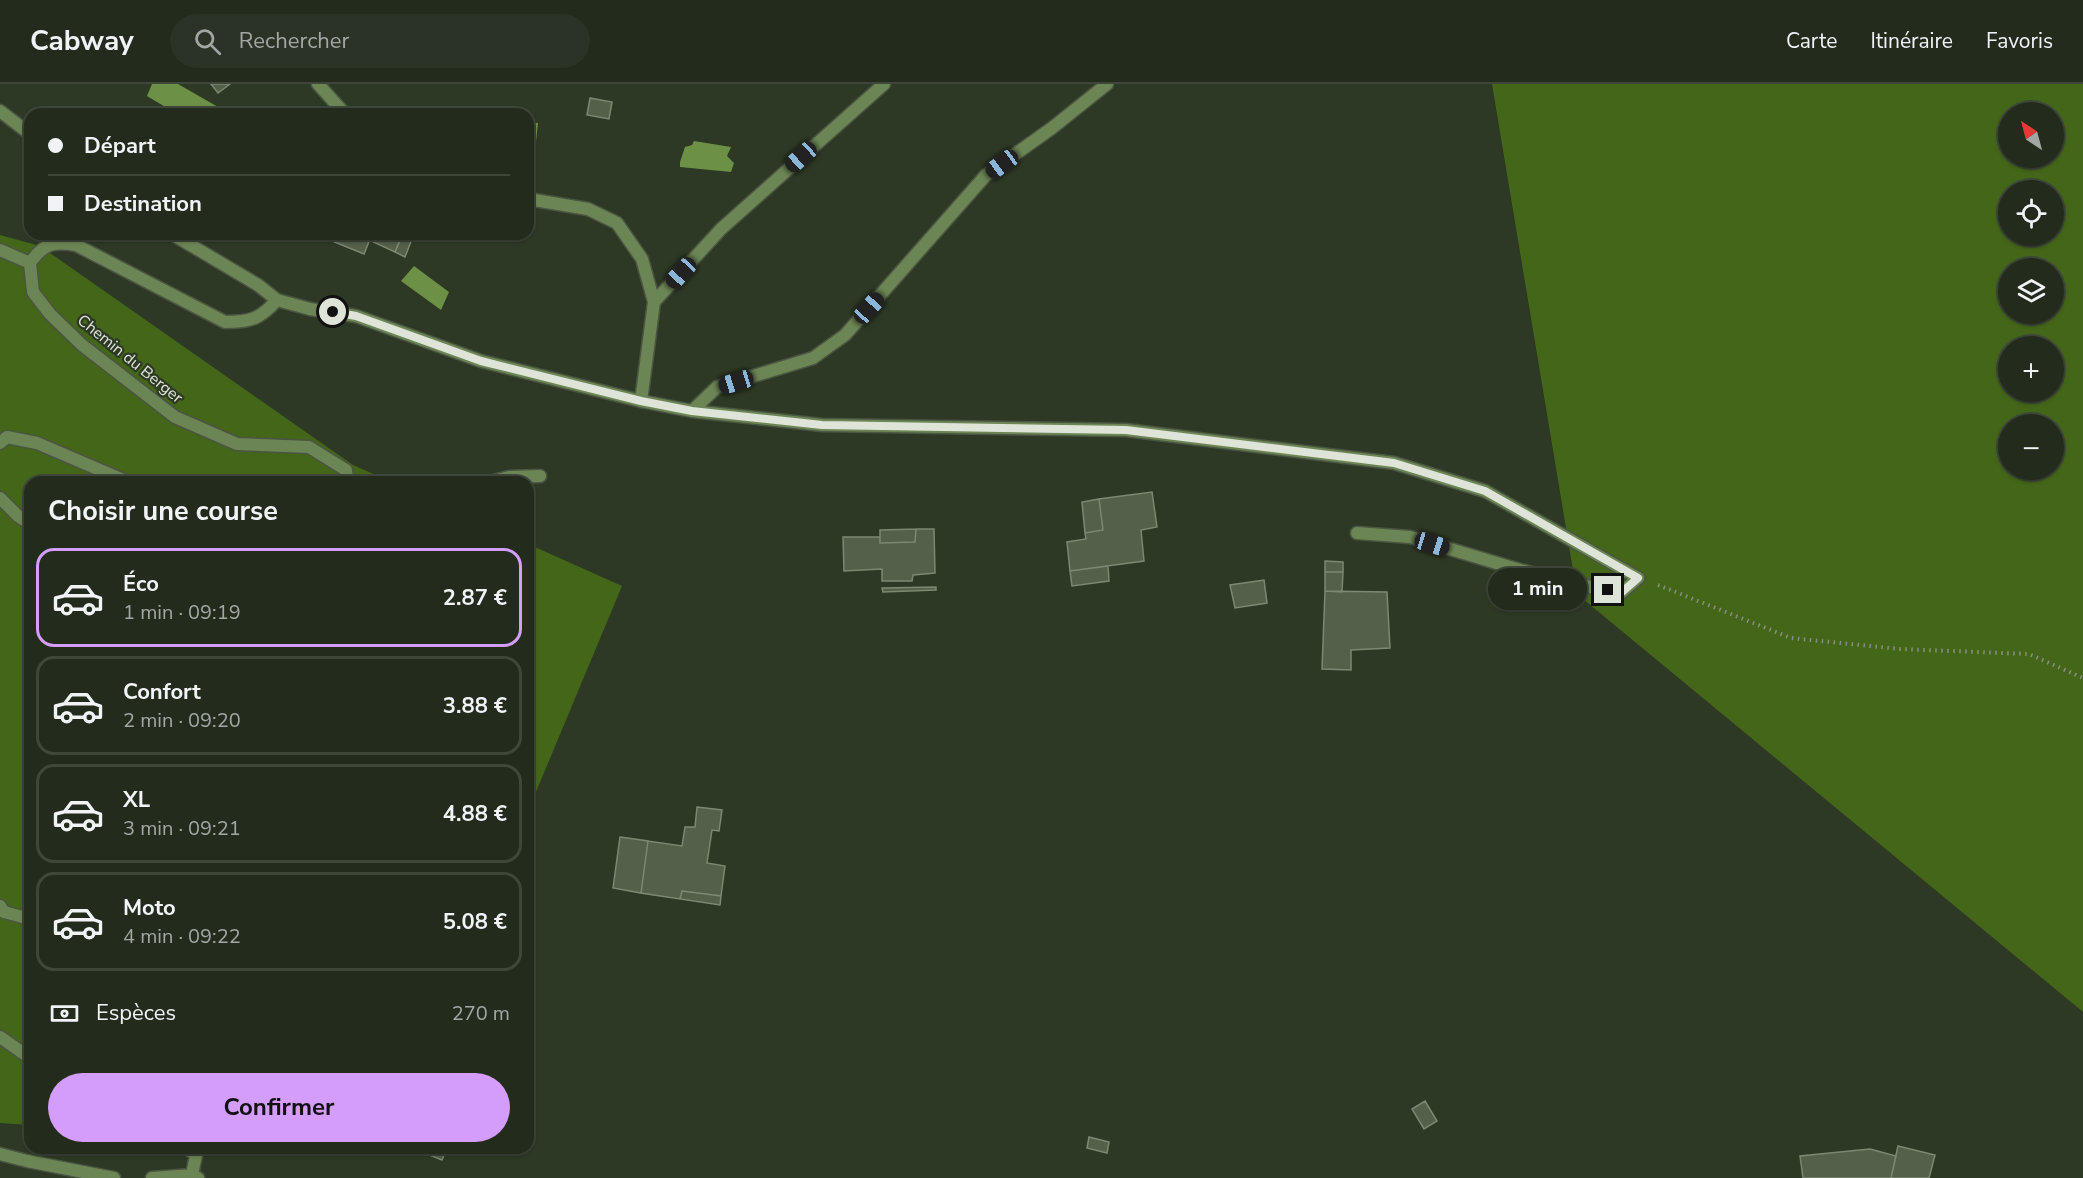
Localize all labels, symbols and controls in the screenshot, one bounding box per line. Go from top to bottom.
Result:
search box [170,14,590,68]
text: Cabway [30,22,134,60]
icon: search [191,25,224,58]
text: Rechercher [239,26,349,56]
text: Carte [1786,27,1837,55]
text: Itinéraire [1870,27,1953,55]
text: Favoris [1986,27,2053,55]
north arrow [1998,102,2064,168]
map controls [1998,102,2064,480]
text: Départ [84,131,156,161]
car [782,138,820,176]
car [982,146,1022,182]
button: locate [1998,180,2064,246]
text: Destination [84,189,202,219]
car [662,254,700,292]
button: layers [1998,258,2064,324]
car [850,289,888,327]
route start [319,298,346,325]
street label: Chemin du Berger [73,310,188,409]
button: + [1998,336,2064,402]
car [716,368,756,396]
button: − [1998,414,2064,480]
text: Choisir une course [48,493,278,530]
car [1412,530,1452,558]
text: Éco [123,569,159,599]
callout: 1 min [1488,569,1587,611]
icon: car [51,571,105,625]
text: 1 min [1512,575,1563,602]
route end [1594,576,1621,603]
text: 2.87 € [443,583,507,613]
text: 1 min · 09:19 [123,599,241,626]
text: Confort [123,677,201,707]
icon: car [51,679,105,733]
text: 3.88 € [443,691,507,721]
text: 2 min · 09:20 [123,707,241,734]
text: XL [123,785,150,815]
icon: car [51,787,105,841]
text: 4.88 € [443,799,507,829]
text: 3 min · 09:21 [123,815,241,842]
text: Moto [123,893,176,923]
icon: car [51,895,105,949]
text: 5.08 € [443,907,507,937]
text: 4 min · 09:22 [123,923,241,950]
icon: cash [48,997,81,1030]
text: Espèces [96,998,176,1028]
text: 270 m [452,1000,510,1027]
button: Confirmer [48,1073,510,1142]

